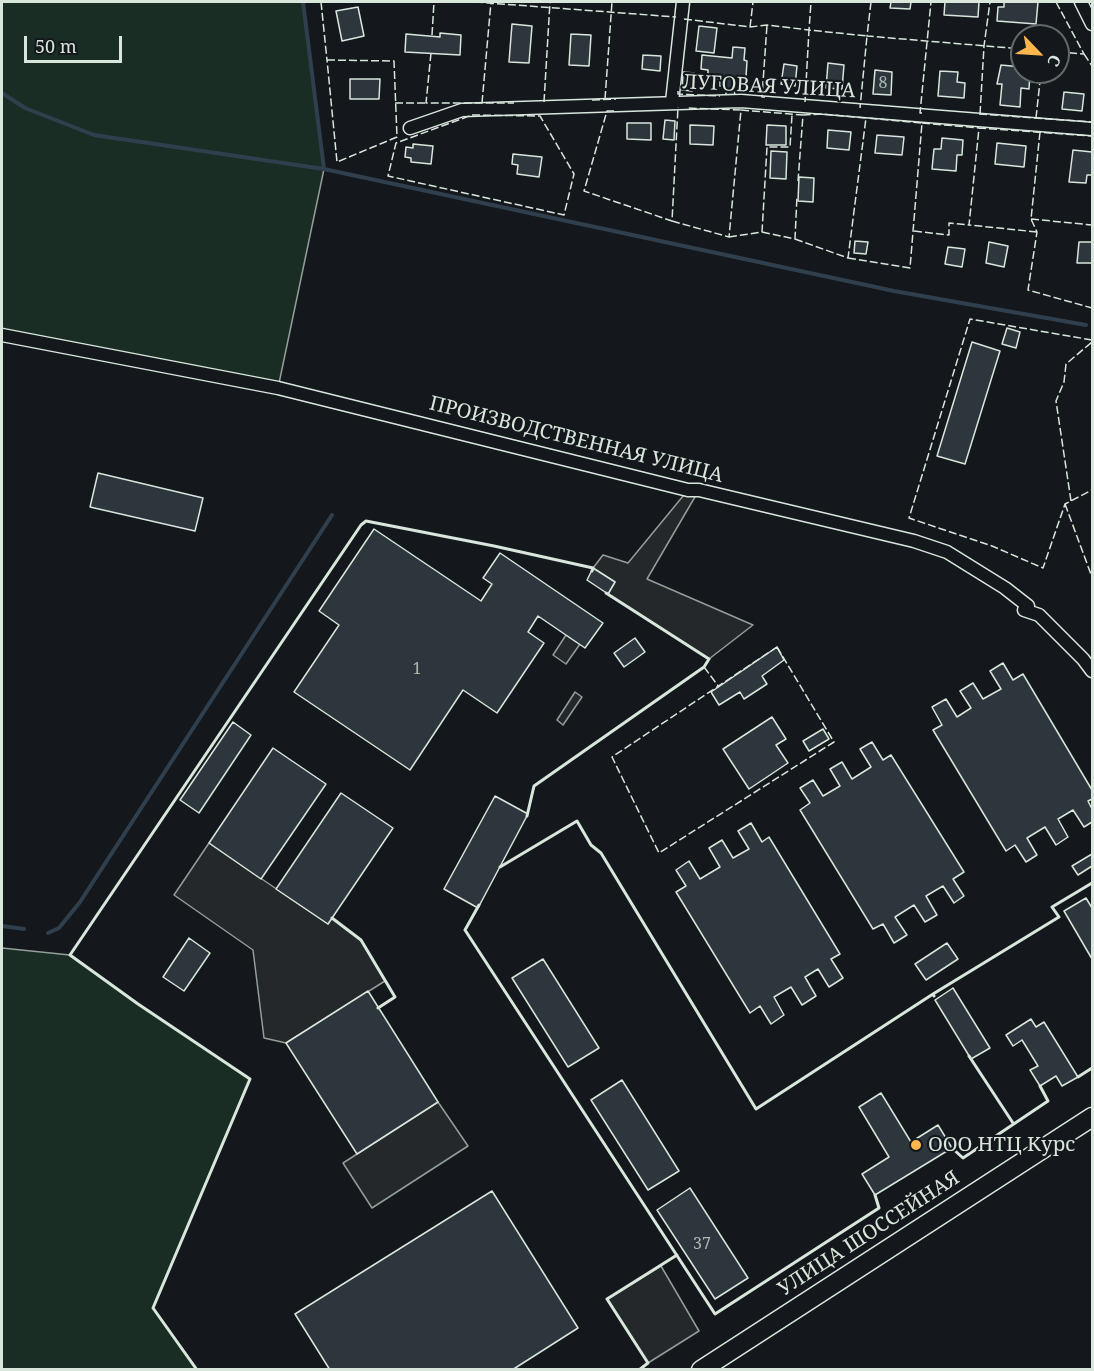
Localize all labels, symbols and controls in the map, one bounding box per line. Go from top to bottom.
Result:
scale bar [27,24,124,62]
north arrow [1010,24,1070,84]
text: 50 m [35,34,77,58]
text: С [1042,51,1067,70]
street label: ЛУГОВАЯ УЛИЦА [682,70,856,104]
house number: 8 [879,73,887,93]
street label: ПРОИЗВОДСТВЕННАЯ УЛИЦА [427,392,725,488]
house number: 1 [413,659,421,679]
place label: ООО НТЦ Курс [928,1133,1075,1157]
marker: ООО НТЦ Курс [909,1138,923,1152]
street label: УЛИЦА ШОССЕЙНАЯ [774,1166,964,1302]
house number: 37 [693,1234,711,1254]

